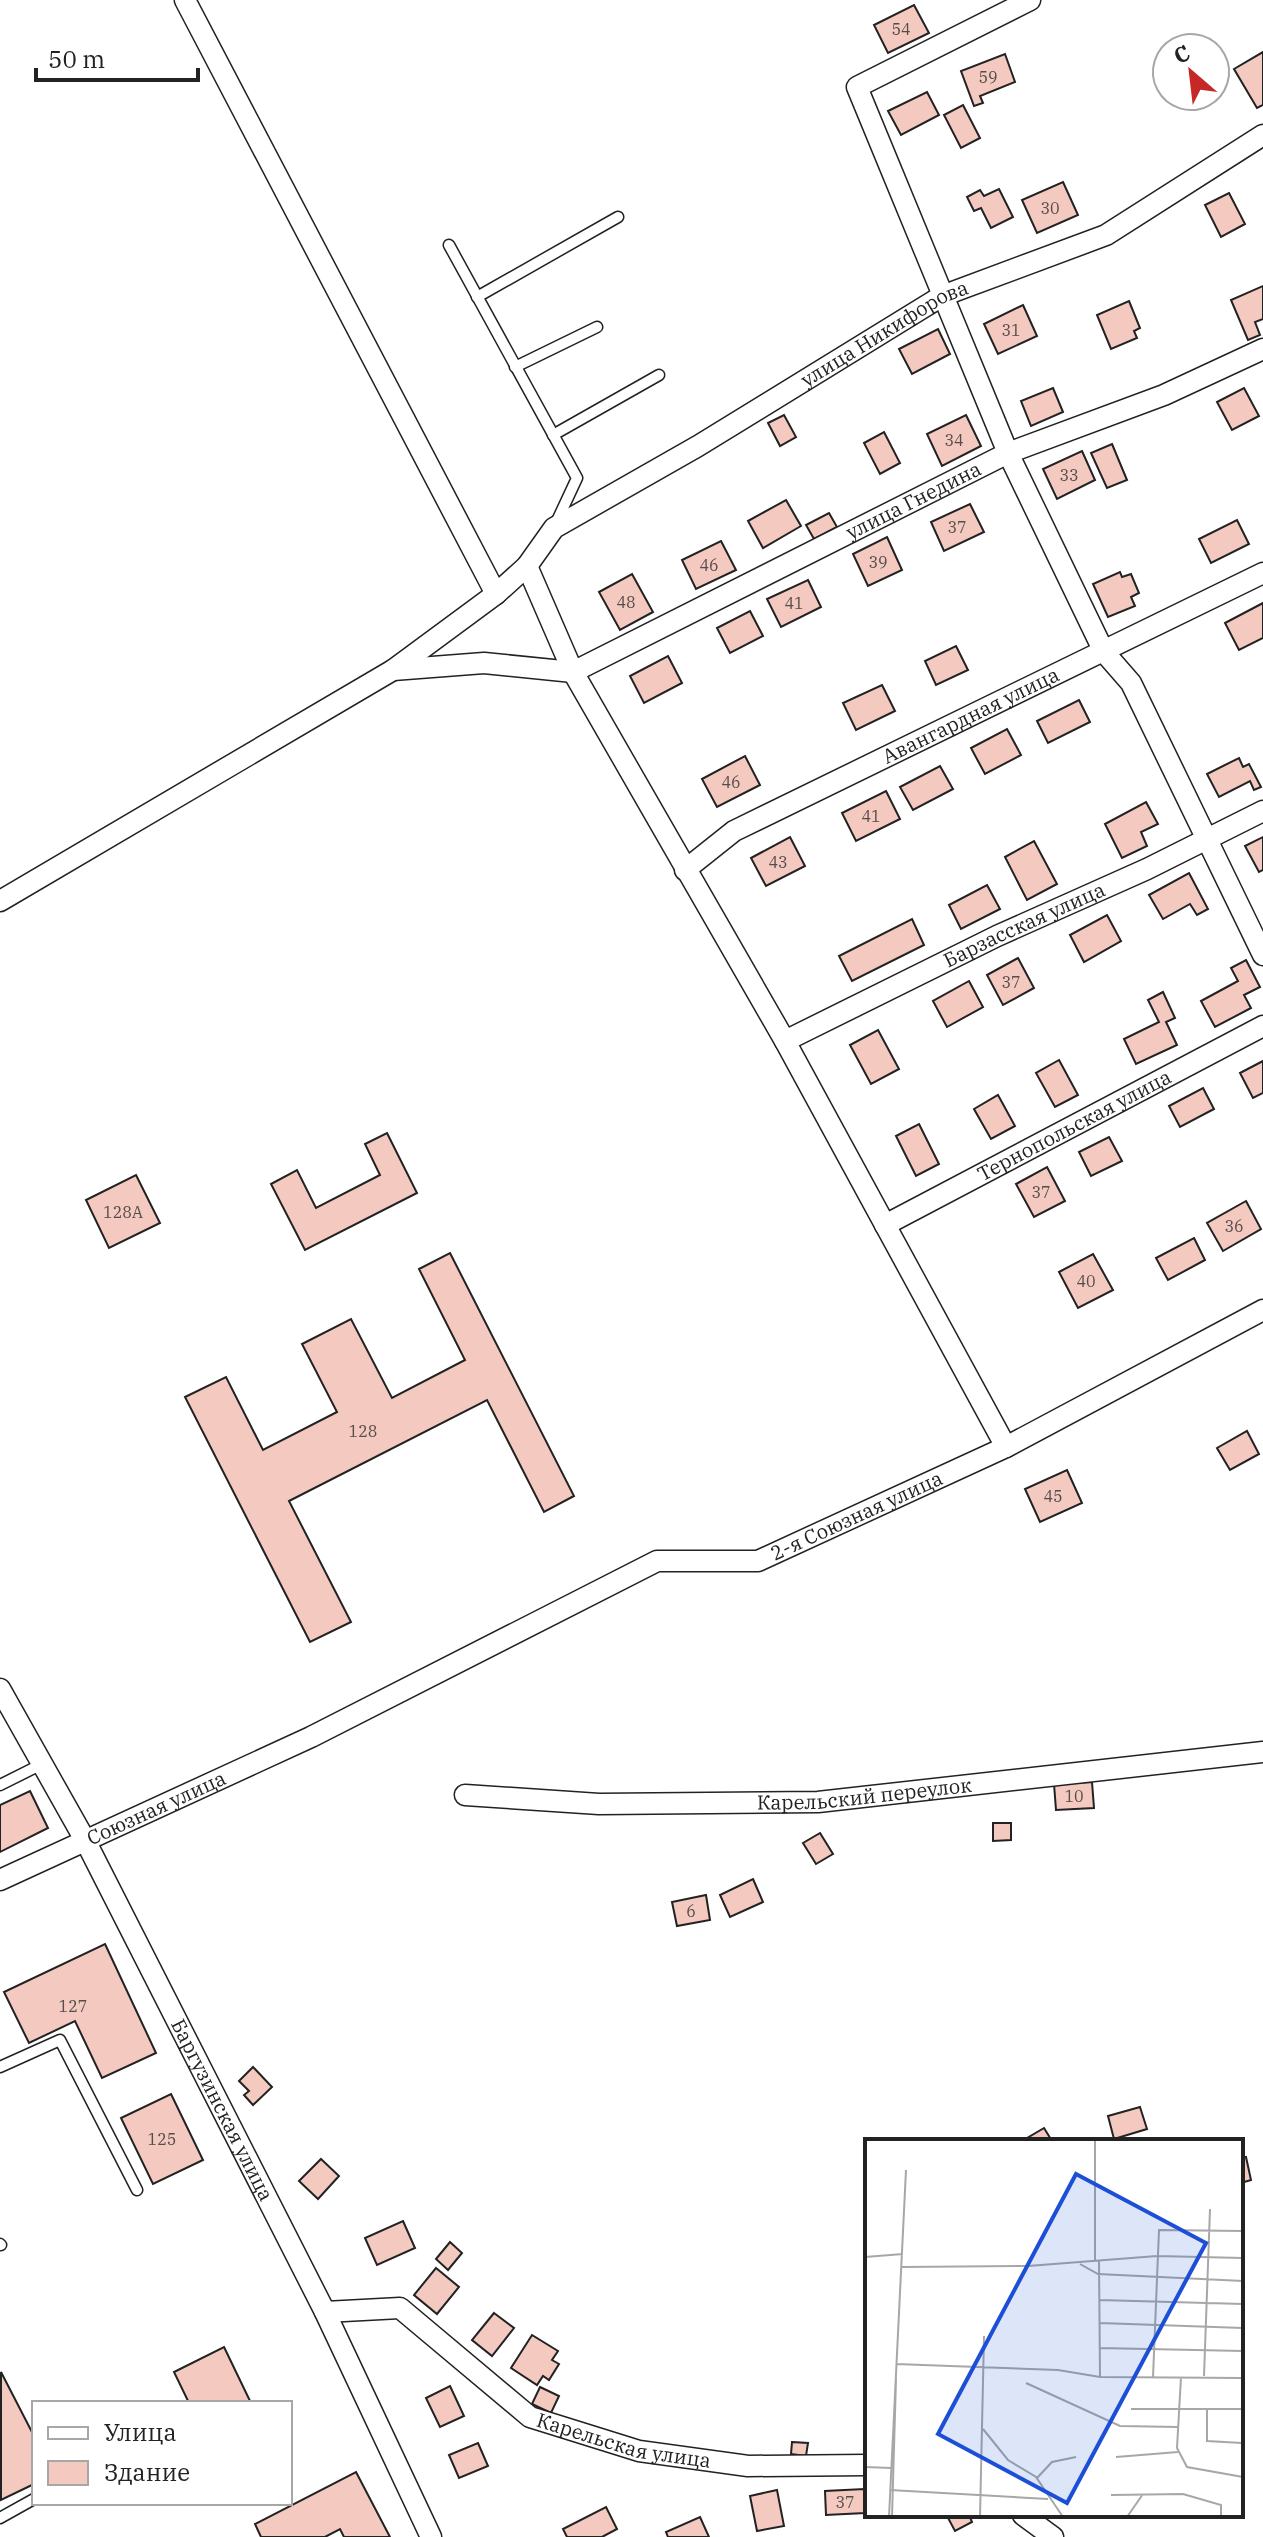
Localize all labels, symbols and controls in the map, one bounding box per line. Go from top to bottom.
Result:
house number: 54 [891,19,911,39]
scale bar [36,32,198,82]
north arrow [1151,32,1231,112]
text: С [1168,38,1195,70]
text: 50 m [48,43,105,75]
house number: 59 [978,67,998,87]
house number: 30 [1040,198,1060,218]
street label: улица Никифорова [795,273,972,393]
house number: 31 [1001,320,1021,340]
house number: 34 [944,430,964,450]
street label: улица Гнедина [841,455,986,545]
house number: 33 [1059,465,1079,485]
house number: 37 [947,517,967,537]
house number: 39 [868,552,888,572]
house number: 46 [699,555,719,575]
house number: 48 [616,592,636,612]
house number: 41 [784,593,804,613]
street label: Авангардная улица [878,660,1063,770]
house number: 46 [721,772,741,792]
house number: 41 [861,806,881,826]
house number: 43 [768,852,788,872]
street label: Барзасская улица [939,875,1109,973]
house number: 37 [1001,972,1021,992]
street label: Тернопольская улица [972,1063,1176,1187]
house number: 37 [1031,1182,1051,1202]
house number: 128А [103,1202,143,1222]
house number: 36 [1224,1216,1244,1236]
house number: 40 [1076,1271,1096,1291]
house number: 128 [349,1421,377,1441]
street label: 2-я Союзная улица [766,1464,947,1566]
house number: 45 [1043,1486,1063,1506]
street label: Союзная улица [82,1764,230,1851]
street label: Карельский переулок [757,1771,973,1816]
house number: 10 [1064,1786,1084,1806]
house number: 6 [686,1901,696,1921]
house number: 127 [59,1996,87,2016]
street label: Баргузинская улица [165,2014,280,2205]
house number: 125 [148,2129,176,2149]
inset map [865,2139,1243,2517]
legend [32,2401,292,2505]
street label: Карельская улица [533,2406,713,2474]
text: Улица [104,2416,177,2448]
text: Здание [104,2456,190,2488]
house number: 37 [835,2492,855,2512]

